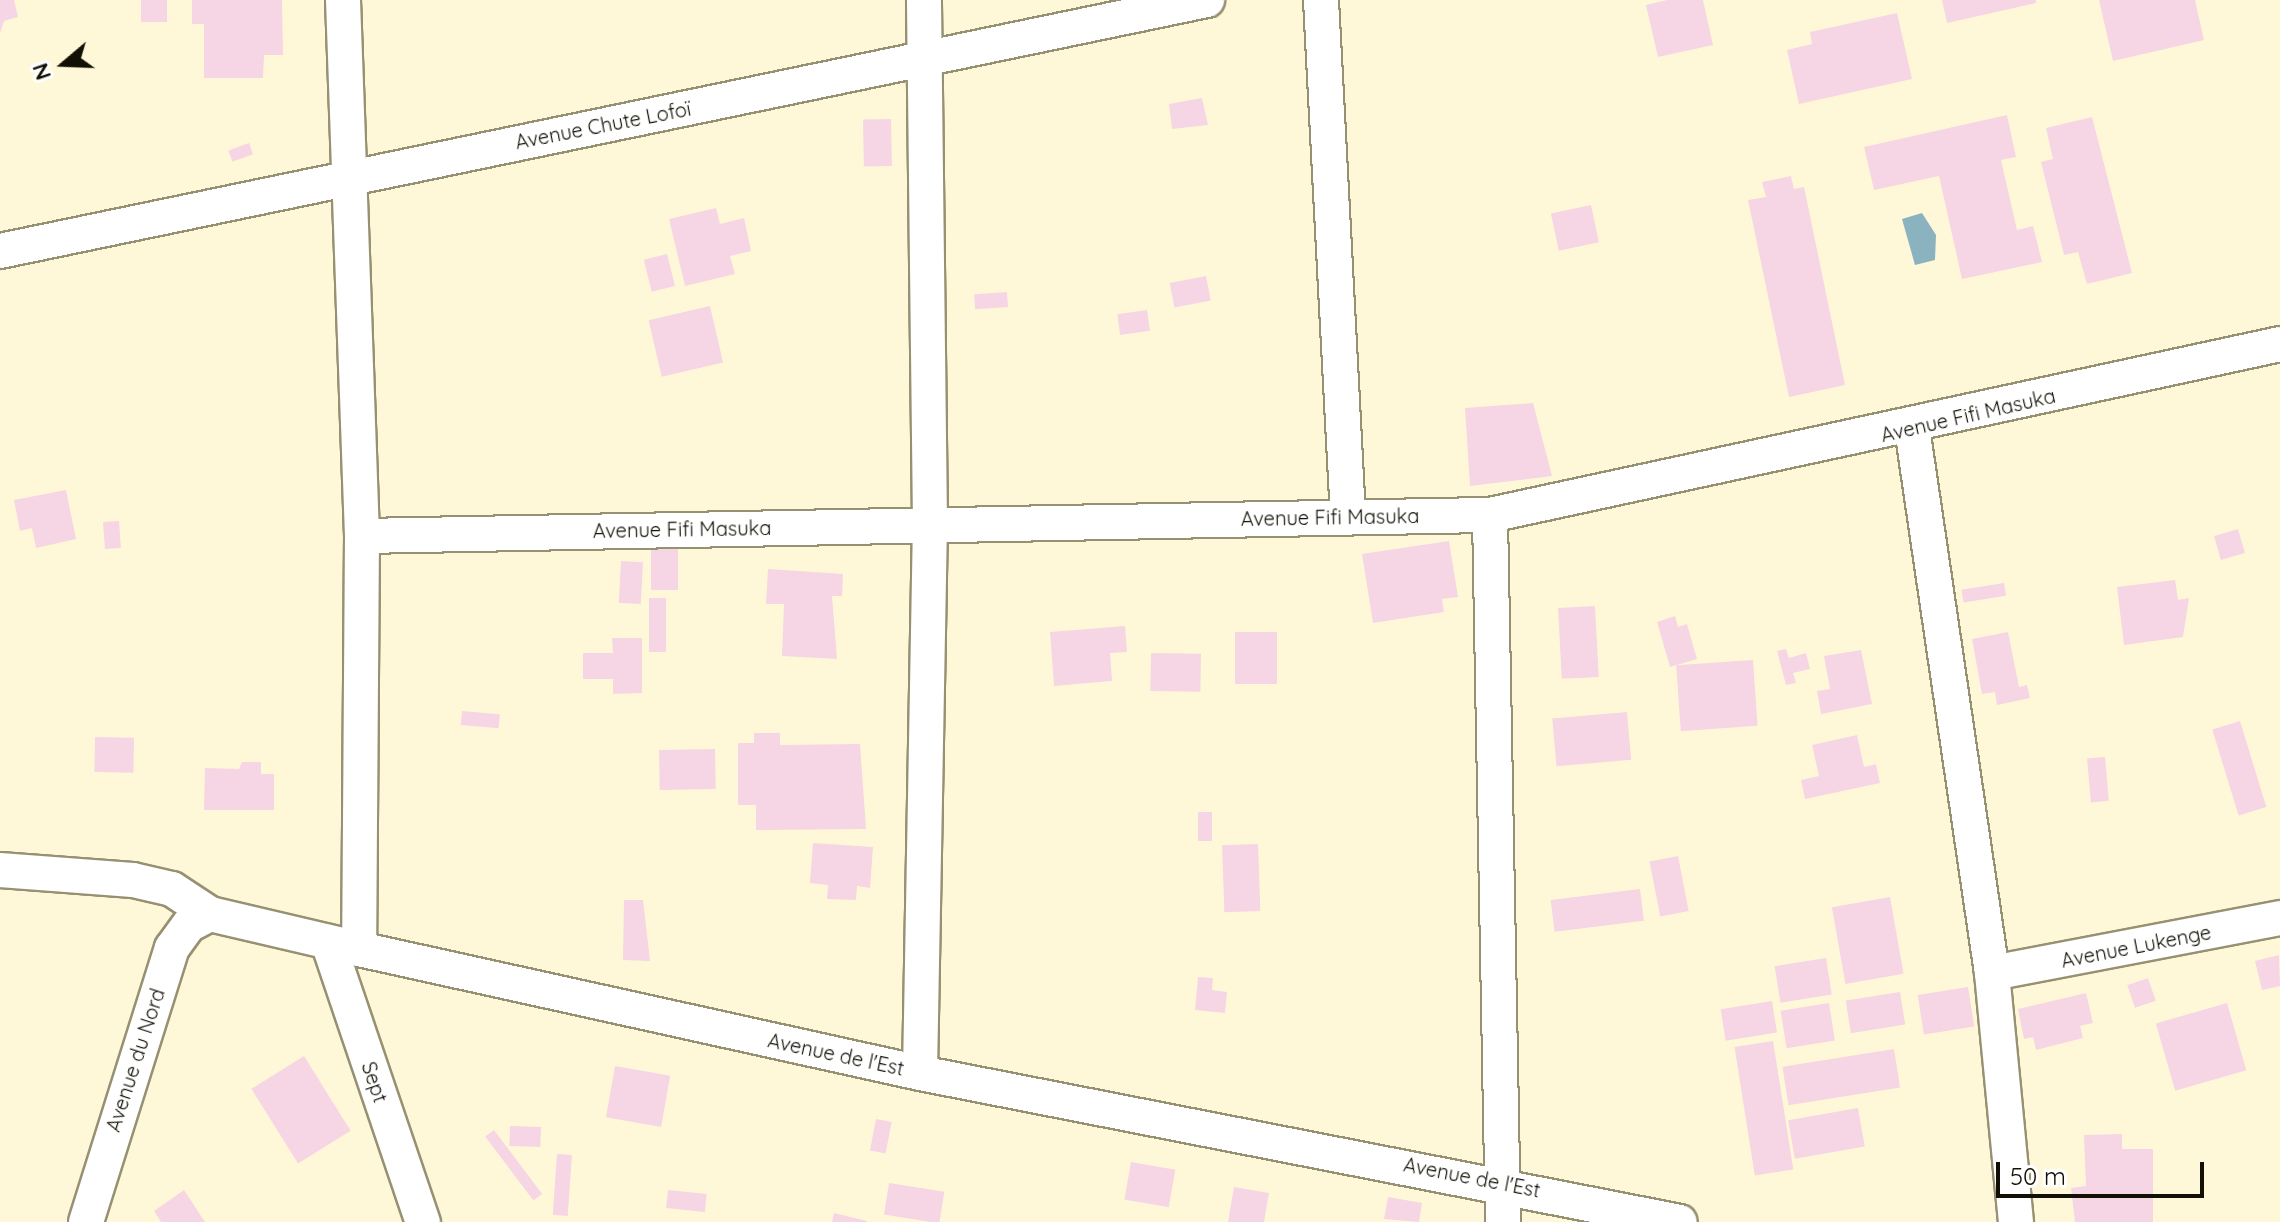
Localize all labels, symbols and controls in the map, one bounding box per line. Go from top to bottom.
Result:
north arrow [24,24,104,104]
text: N [25,60,57,84]
street label: Avenue Chute Lofoï [513,96,693,154]
street label: Avenue Fifi Masuka [1878,383,2058,447]
street label: Avenue Fifi Masuka [1241,503,1419,531]
street label: Avenue Fifi Masuka [593,515,771,543]
street label: Avenue Lukenge [2059,920,2213,972]
street label: Avenue du Nord [101,985,169,1135]
street label: Avenue de l'Est [766,1028,906,1080]
street label: Sept [357,1059,393,1105]
scale bar [2000,1146,2208,1196]
street label: Avenue de l'Est [1402,1152,1542,1202]
text: 50 m [2010,1161,2066,1191]

